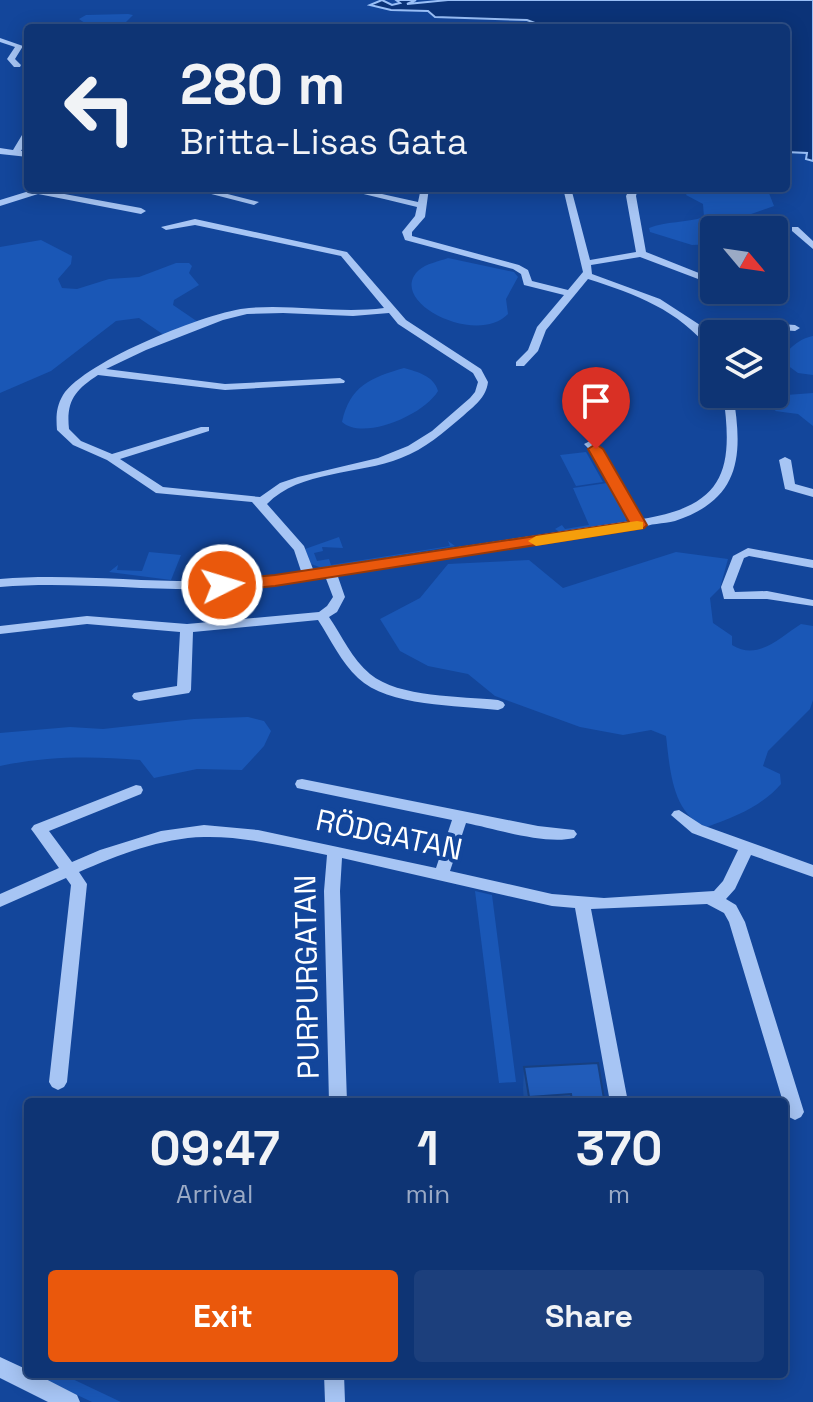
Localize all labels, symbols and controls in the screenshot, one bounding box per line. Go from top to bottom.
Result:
text: 280 m [180,49,345,120]
icon: left [48,56,152,160]
text: Britta-Lisas Gata [180,119,468,165]
north arrow [700,216,788,304]
map controls [700,216,788,408]
button: layers [700,320,788,408]
pin [562,367,630,449]
icon: arrive [574,379,618,423]
position arrow [180,543,264,627]
street label: RÖDGATAN [312,800,466,869]
street label: PURPURGATAN [285,874,328,1080]
text: 09:47 [150,1118,280,1179]
text: 1 [417,1118,439,1179]
text: 370 [576,1118,662,1179]
text: Arrival [176,1177,253,1211]
text: min [405,1177,450,1211]
text: m [608,1177,630,1211]
button: Exit [48,1270,398,1362]
button: Share [414,1270,764,1362]

